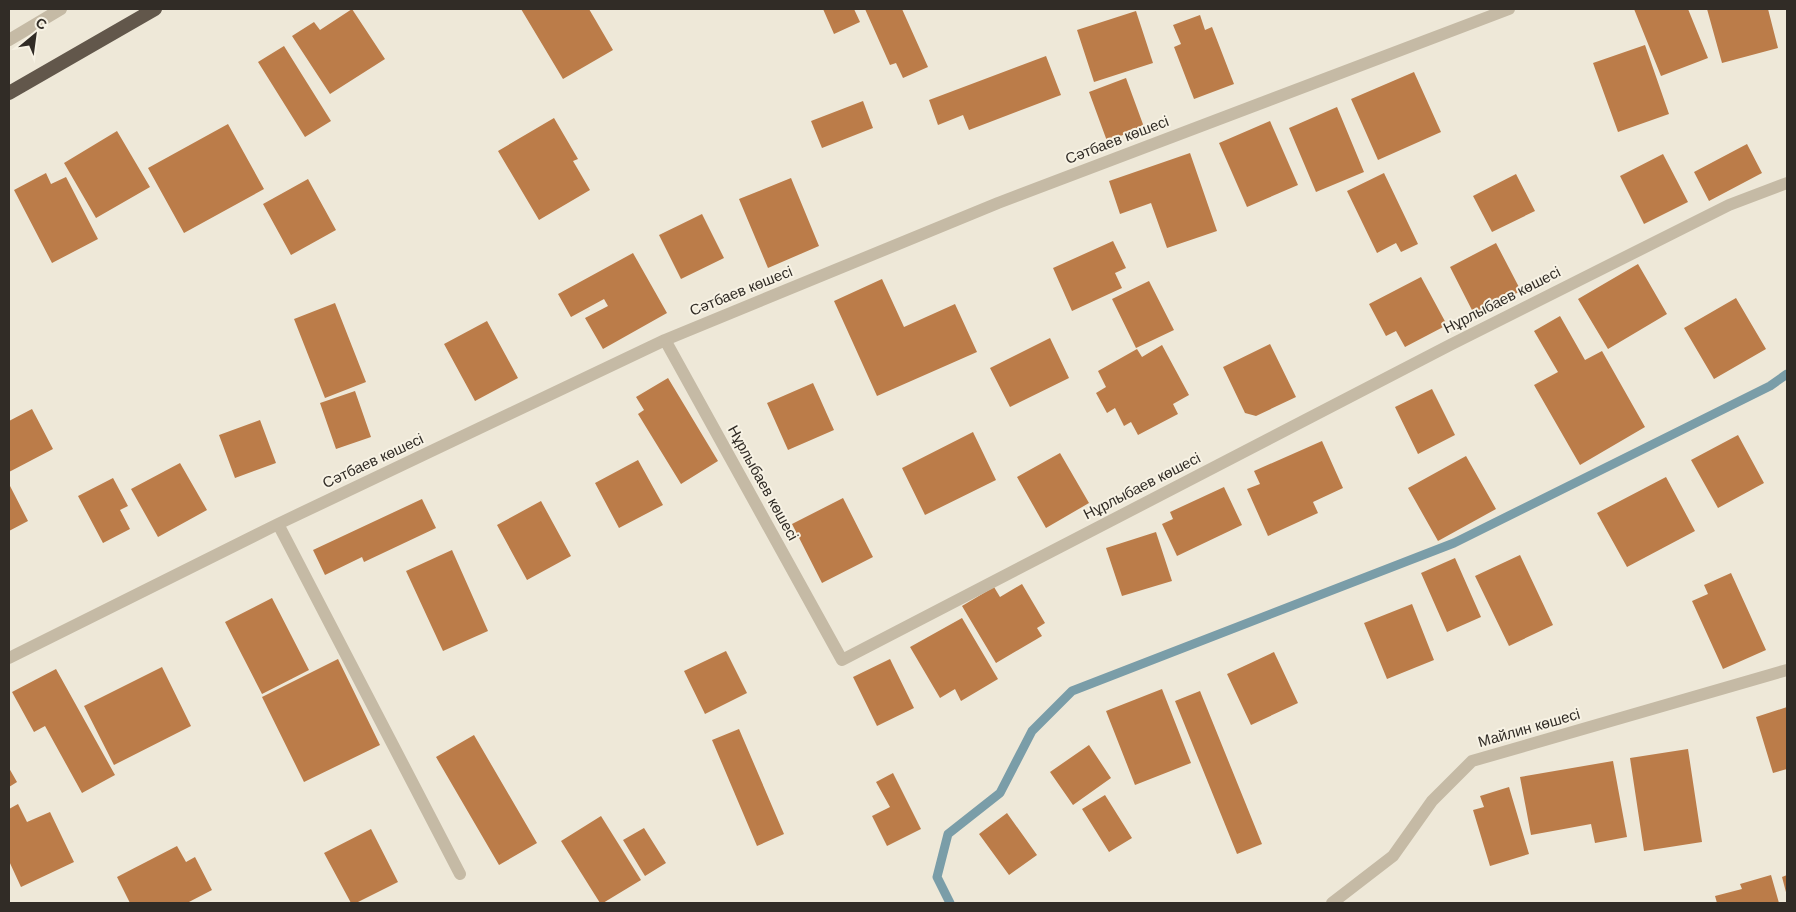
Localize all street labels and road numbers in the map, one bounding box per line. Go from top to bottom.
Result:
street label: Сәтбаев көшесі [1063,112,1171,167]
street label: Сәтбаев көшесі [687,262,795,319]
street label: Нұрлыбаев көшесі [1440,263,1563,336]
street label: Нұрлыбаев көшесі [725,422,802,543]
street label: Сәтбаев көшесі [320,430,426,491]
street label: Нұрлыбаев көшесі [1080,449,1203,522]
street label: Майлин көшесі [1476,705,1582,750]

